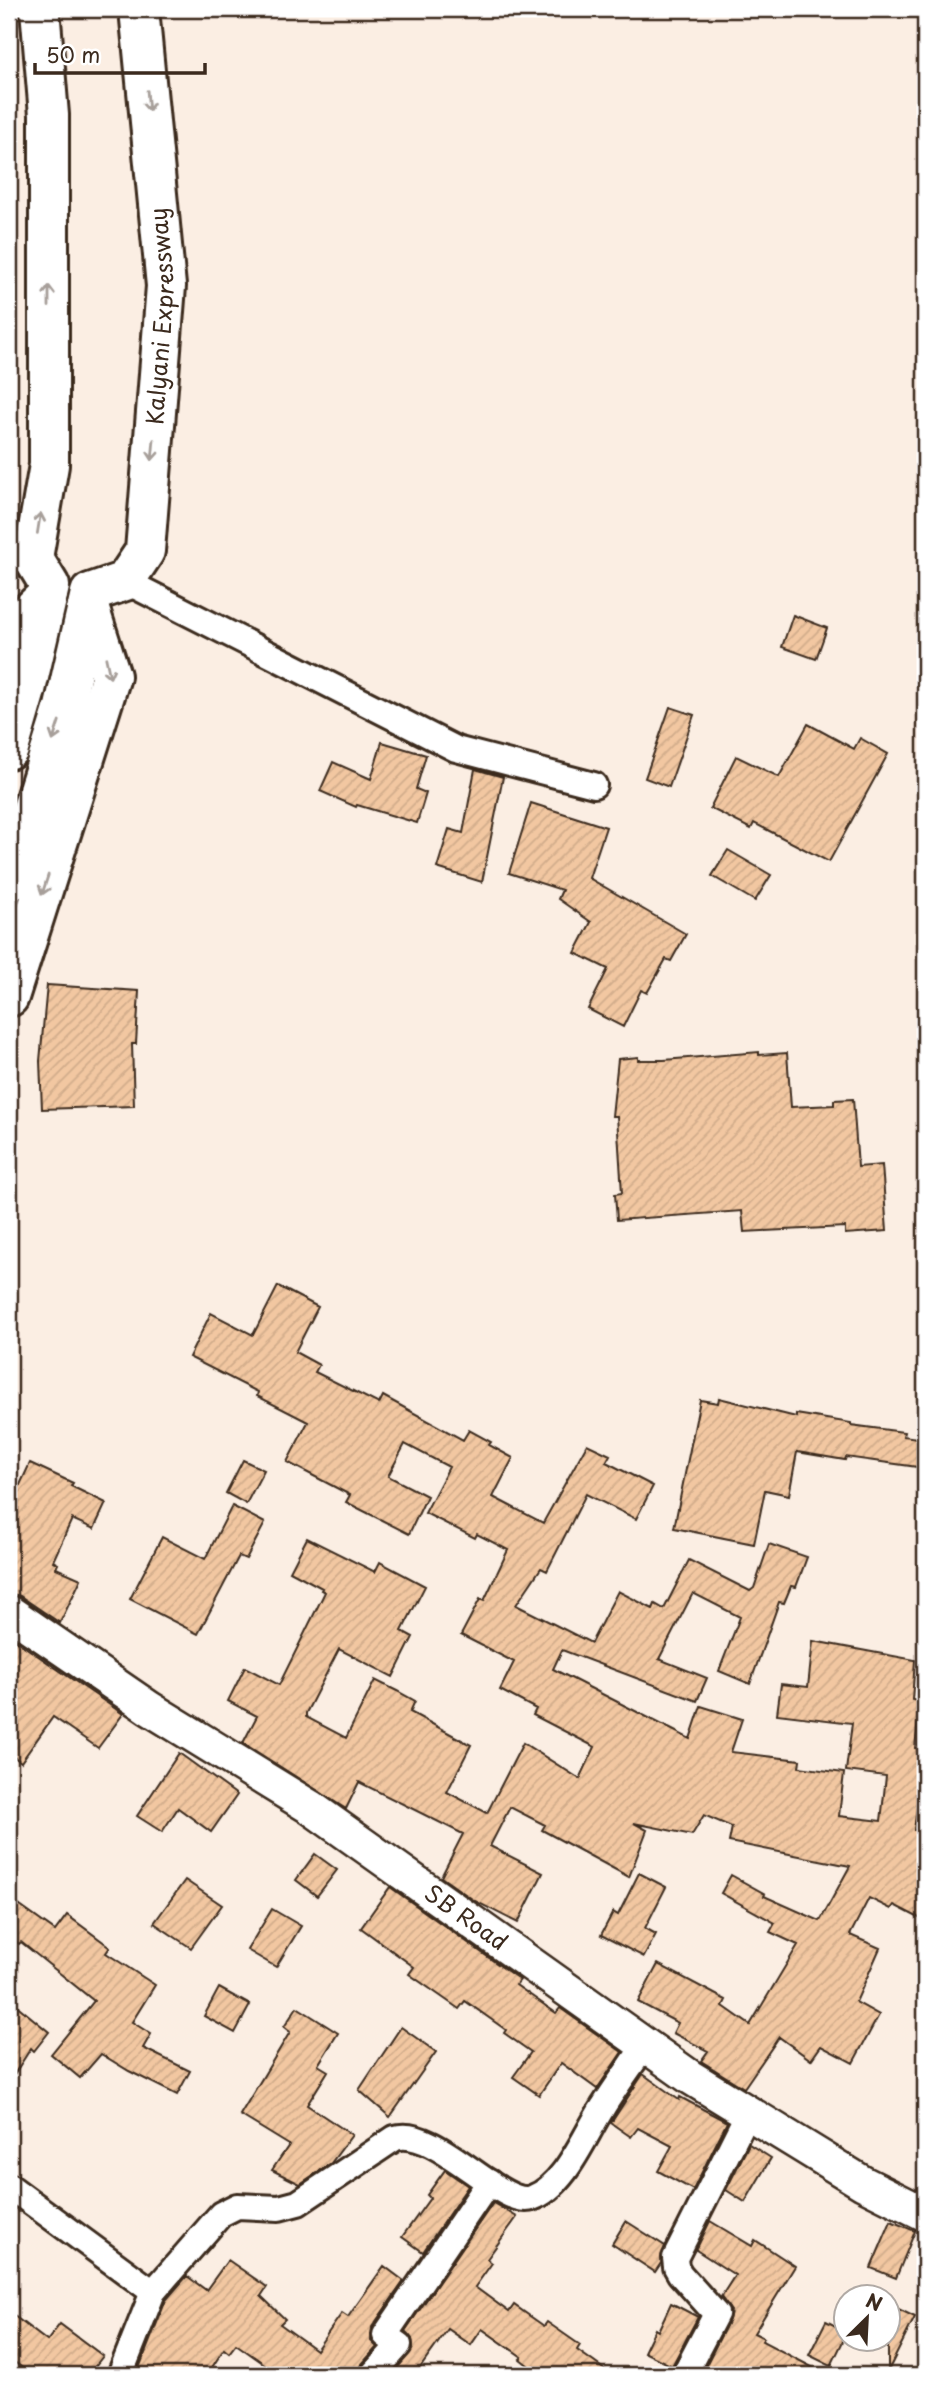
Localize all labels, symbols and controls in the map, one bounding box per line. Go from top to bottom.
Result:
scale bar [35,32,205,76]
text: 50 m [46,38,100,70]
one-way arrow [142,89,155,112]
street label: Kalyani Expressway [136,206,182,426]
one-way arrow [42,285,56,308]
one-way arrow [146,438,159,460]
one-way arrow [33,512,46,535]
one-way arrow [102,657,115,679]
one-way arrow [49,719,62,741]
one-way arrow [37,874,50,896]
street label: SB Road [418,1875,516,1958]
north arrow [832,2282,902,2352]
text: N [862,2286,887,2317]

